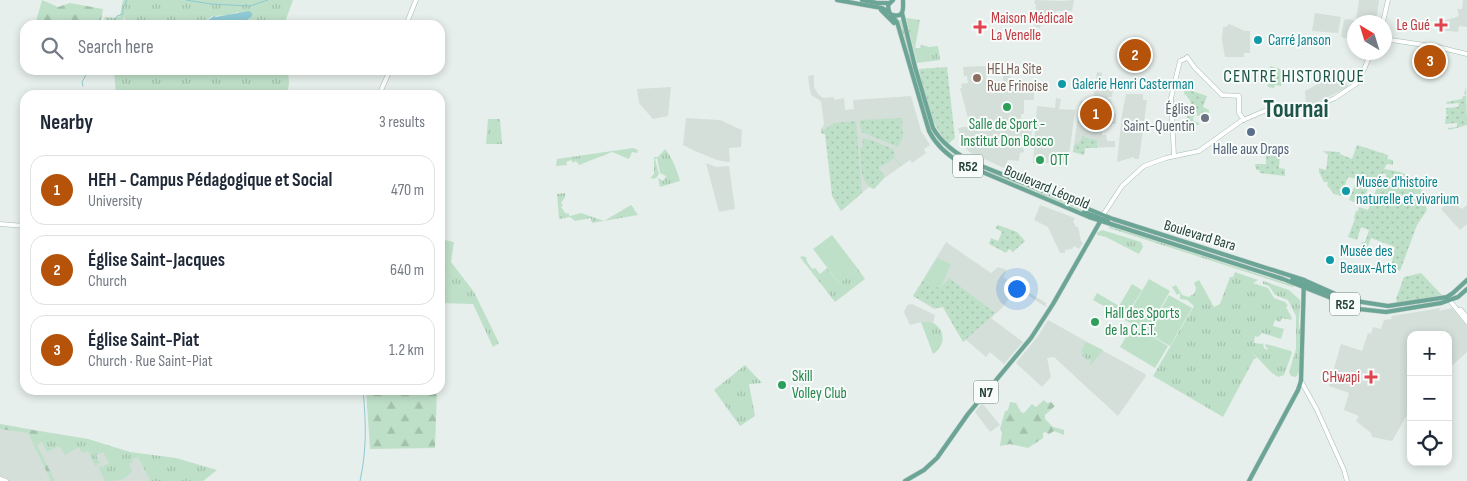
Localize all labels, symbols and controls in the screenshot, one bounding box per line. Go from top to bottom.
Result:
place label: Maison Médicale La Venelle [991,9,1073,45]
north arrow [1347,15,1392,60]
place label: Le Gué [1396,16,1430,35]
marker: Le Gué [1434,18,1448,32]
search box [20,20,445,75]
marker: Maison Médicale La Venelle [973,20,987,34]
place label: Carré Janson [1268,31,1331,50]
icon: search [38,34,66,62]
marker: Carré Janson [1252,34,1264,46]
text: Search here [78,36,154,59]
pin: 2 [1119,36,1151,74]
pin: 3 [1414,42,1446,80]
place label: HELHa Site Rue Frinoise [987,60,1048,96]
district label: CENTRE HISTORIQUE [1223,66,1365,87]
marker: HELHa Site Rue Frinoise [971,72,983,84]
place label: Galerie Henri Casterman [1072,75,1194,94]
marker: Galerie Henri Casterman [1056,78,1068,90]
district label: Tournai [1263,94,1329,125]
pin: 1 [1080,95,1112,133]
place label: Église Saint-Quentin [1123,100,1195,136]
marker: Salle de Sport - Institut Don Bosco [1001,101,1013,113]
text: Nearby [40,110,93,135]
marker: Église Saint-Quentin [1199,112,1211,124]
text: 3 results [379,113,425,132]
place label: Salle de Sport - Institut Don Bosco [961,115,1053,151]
marker: Halle aux Draps [1245,126,1257,138]
place label: Halle aux Draps [1213,140,1289,159]
place label: OTT [1050,151,1069,170]
road number: R52 [953,154,983,178]
marker: OTT [1034,154,1046,166]
street label: Boulevard Léopold [1001,161,1092,214]
text: HEH - Campus Pédagogique et Social [88,169,332,192]
place label: Musée d'histoire naturelle et vivarium [1356,173,1459,209]
text: 1 [54,181,60,200]
text: 470 m [391,181,424,200]
marker: Musée d'histoire naturelle et vivarium [1340,185,1352,197]
text: University [88,192,142,211]
street label: Boulevard Bara [1162,216,1238,255]
place label: Musée des Beaux-Arts [1340,242,1397,278]
text: Église Saint-Jacques [88,249,225,272]
marker: Musée des Beaux-Arts [1324,254,1336,266]
text: 2 [53,261,61,280]
text: 640 m [390,261,424,280]
text: Church [88,272,127,291]
your location [1004,276,1030,302]
road number: R52 [1330,292,1360,316]
place label: Hall des Sports de la C.E.T. [1105,304,1180,340]
marker: Hall des Sports de la C.E.T. [1089,316,1101,328]
text: Église Saint-Piat [88,329,199,352]
map controls [1407,331,1452,466]
button: + [1407,331,1452,376]
text: 3 [53,341,61,360]
text: 1.2 km [389,341,424,360]
text: Church · Rue Saint-Piat [88,352,213,371]
place label: Skill Volley Club [792,367,847,403]
place label: CHwapi [1322,368,1360,387]
marker: CHwapi [1364,370,1378,384]
button: − [1407,376,1452,421]
marker: Skill Volley Club [776,379,788,391]
road number: N7 [974,381,998,404]
button: locate [1407,421,1452,466]

